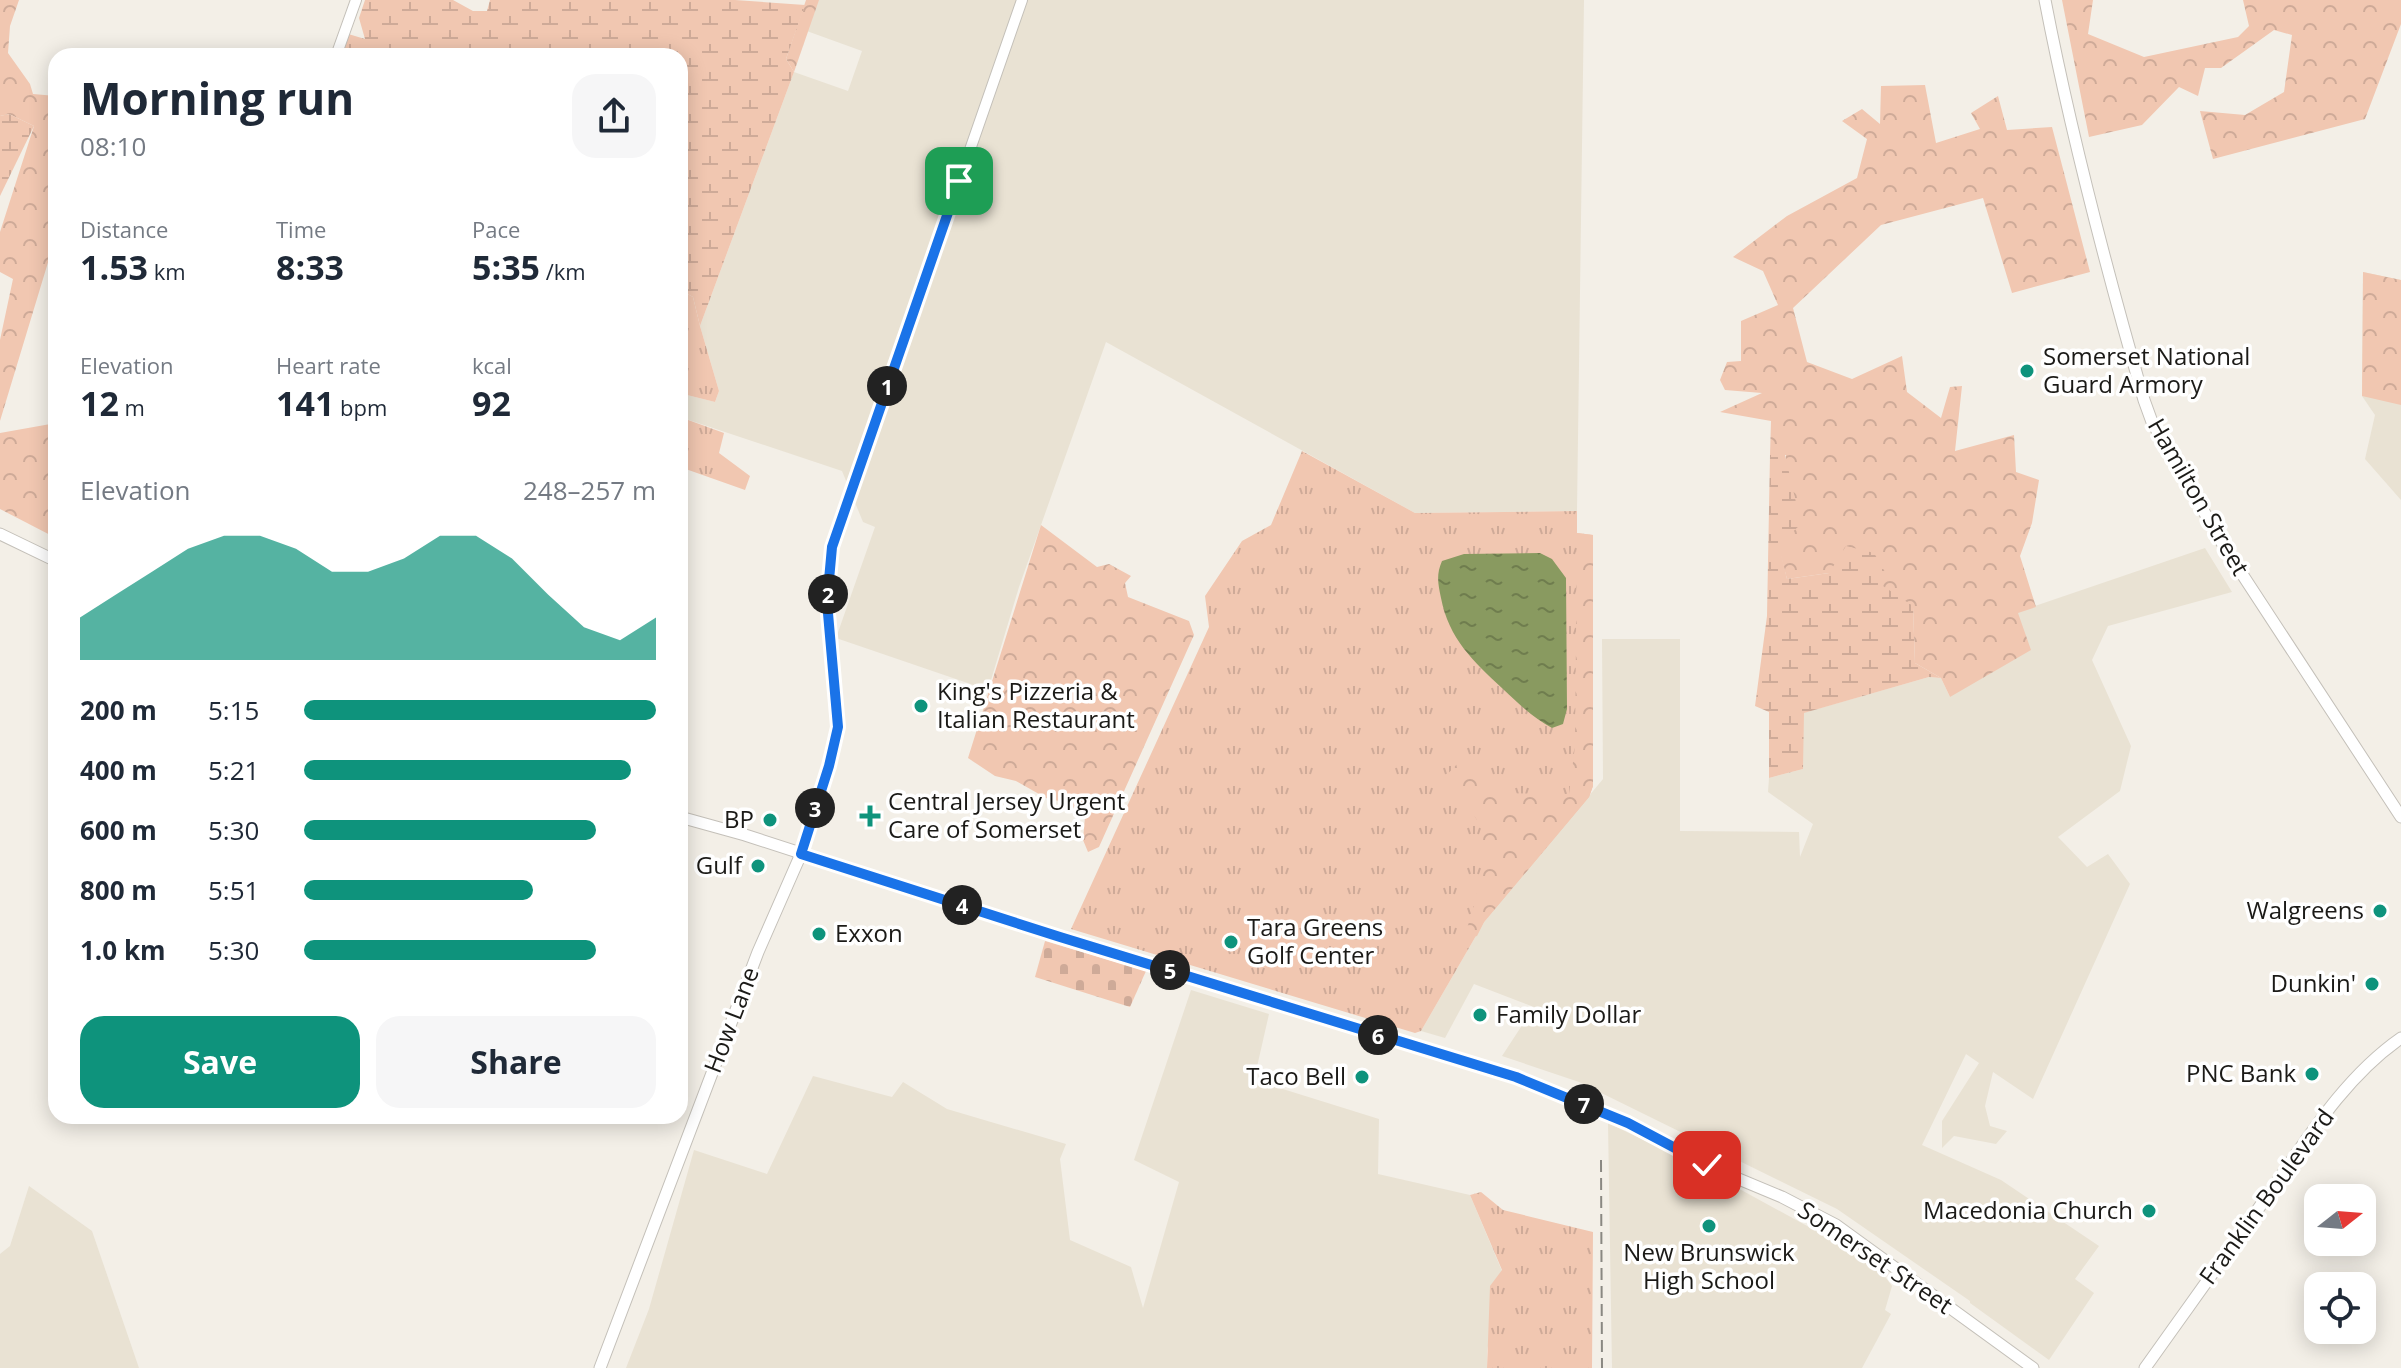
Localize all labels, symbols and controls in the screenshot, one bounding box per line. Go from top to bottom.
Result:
text: Morning run [80,68,354,128]
button: share [572,74,656,158]
text: 08:10 [80,128,146,164]
pin [925,147,993,215]
icon: arrive [937,159,981,203]
text: Distance [80,214,168,244]
text: Time [276,214,326,244]
text: Pace [472,214,520,244]
text: 1.53 [80,244,148,290]
text: 8:33 [276,244,344,290]
text: 5:35 [472,244,540,290]
text: km [148,256,186,286]
text: /km [540,256,586,286]
place label: Somerset National Guard Armory [2043,339,2250,400]
text: Elevation [80,350,173,380]
text: Heart rate [276,350,381,380]
text: kcal [472,350,512,380]
marker: Somerset National Guard Armory [2018,362,2036,380]
pin: 1 [867,366,907,406]
text: 1 [881,371,893,401]
text: 12 [80,380,119,426]
text: 141 [276,380,334,426]
text: 92 [472,380,511,426]
text: m [119,392,145,422]
text: bpm [334,392,387,422]
street label: Hamilton Street [2141,412,2258,581]
text: Elevation [80,472,190,508]
text: 248–257 m [523,472,656,508]
pin: 2 [808,574,848,614]
text: 2 [822,579,834,609]
place label: King's Pizzeria & Italian Restaurant [937,674,1135,735]
text: 200 m [80,692,157,728]
text: 5:15 [208,692,259,728]
marker: King's Pizzeria & Italian Restaurant [912,697,930,715]
text: 400 m [80,752,157,788]
text: 5:21 [208,752,259,788]
place label: Central Jersey Urgent Care of Somerset [888,784,1125,845]
pin: 3 [795,788,835,828]
text: 3 [809,793,821,823]
place label: BP [724,802,754,835]
marker: Central Jersey Urgent Care of Somerset [859,805,881,827]
marker: BP [761,811,779,829]
text: 600 m [80,812,157,848]
text: 5:30 [208,812,259,848]
place label: Gulf [696,848,744,881]
marker: Gulf [749,857,767,875]
text: 800 m [80,872,157,908]
text: 5:51 [208,872,259,908]
pin: 4 [942,885,982,925]
text: 4 [956,890,968,920]
place label: Walgreens [2246,893,2364,926]
marker: Walgreens [2371,902,2389,920]
place label: Tara Greens Golf Center [1247,910,1383,971]
place label: Exxon [835,916,903,949]
marker: Exxon [810,925,828,943]
text: 1.0 km [80,932,166,968]
text: 5:30 [208,932,259,968]
marker: Tara Greens Golf Center [1222,933,1240,951]
pin: 5 [1150,950,1190,990]
text: 5 [1164,955,1176,985]
street label: How Lane [695,962,766,1077]
place label: Dunkin' [2271,966,2356,999]
marker: Dunkin' [2363,975,2381,993]
place label: Family Dollar [1496,997,1642,1030]
marker: Family Dollar [1471,1006,1489,1024]
pin: 6 [1358,1015,1398,1055]
button: Save [80,1016,360,1108]
button: Share [376,1016,656,1108]
text: 6 [1372,1020,1384,1050]
place label: PNC Bank [2186,1056,2296,1089]
place label: Taco Bell [1246,1059,1346,1092]
marker: PNC Bank [2303,1065,2321,1083]
marker: Taco Bell [1353,1068,1371,1086]
pin: 7 [1564,1084,1604,1124]
text: 7 [1578,1089,1590,1119]
street label: Franklin Boulevard [2191,1101,2341,1291]
pin [1673,1131,1741,1199]
icon: check [1685,1143,1729,1187]
north arrow [2304,1184,2376,1256]
map controls [2304,1184,2376,1344]
street label: Somerset Street [1792,1193,1960,1321]
place label: Macedonia Church [1923,1193,2133,1226]
marker: Macedonia Church [2140,1202,2158,1220]
marker: New Brunswick High School [1700,1217,1718,1235]
place label: New Brunswick High School [1623,1235,1795,1296]
button: locate [2304,1272,2376,1344]

